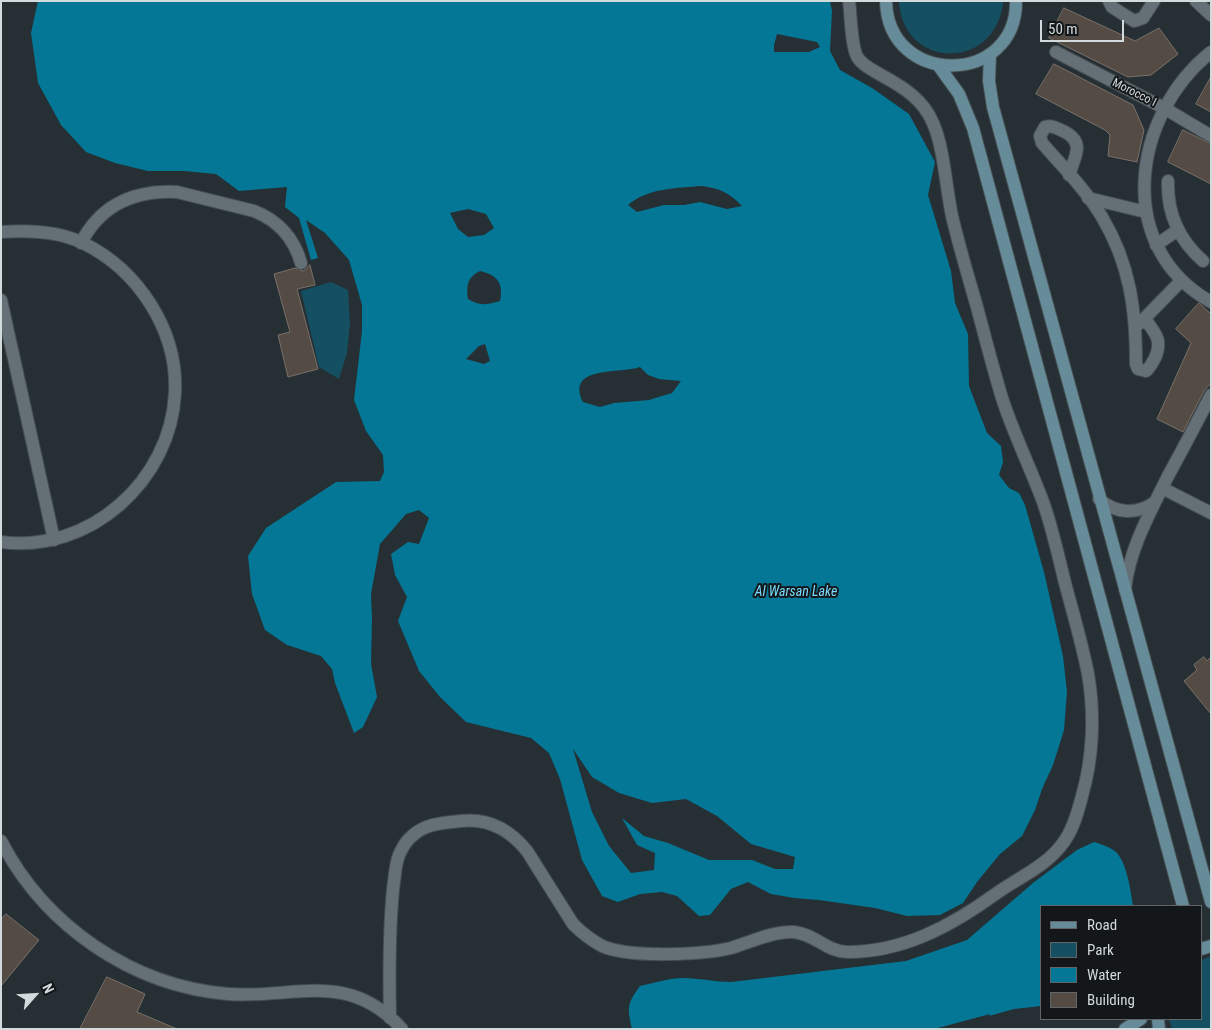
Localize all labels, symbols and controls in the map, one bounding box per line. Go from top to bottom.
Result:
scale bar [1042,10,1126,42]
text: 50 m [1048,20,1078,38]
street label: Morocco I [1110,76,1158,110]
water label: Al Warsan Lake [755,584,837,600]
legend [1040,905,1202,1020]
text: Road [1087,916,1117,934]
text: Park [1087,941,1114,959]
text: Water [1087,966,1121,984]
north arrow [10,970,60,1020]
text: N [39,981,58,996]
text: Building [1087,991,1135,1009]

